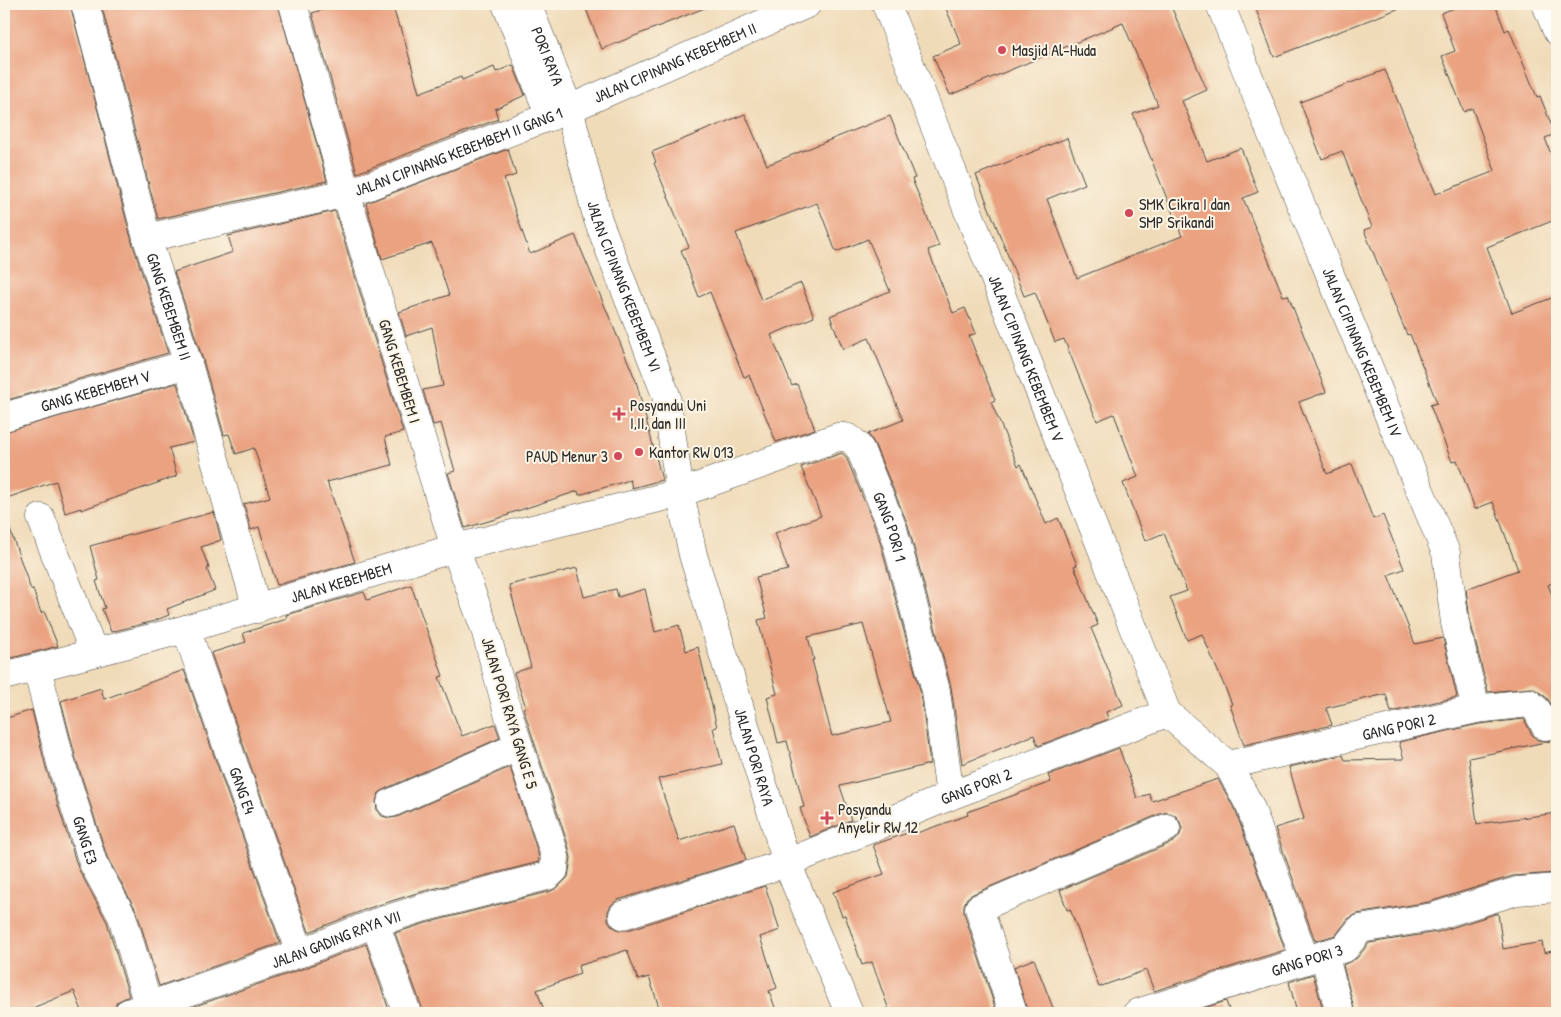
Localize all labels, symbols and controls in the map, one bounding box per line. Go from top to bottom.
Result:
street label: JALAN CIPINANG KEBEMBEM II [590,17,760,108]
street label: PORI RAYA [526,23,569,89]
place label: Masjid Al-Huda [1012,39,1096,61]
marker: Masjid Al-Huda [996,44,1008,56]
street label: JALAN CIPINANG KEBEMBEM II GANG 1 [352,102,566,201]
place label: SMK Cikra I dan SMP Srikandi [1139,193,1230,233]
street label: JALAN CIPINANG KEBEMBEM VI [582,198,667,375]
marker: SMK Cikra I dan SMP Srikandi [1123,207,1135,219]
street label: GANG KEBEMBEM II [142,250,197,363]
street label: JALAN CIPINANG KEBEMBEM IV [1317,264,1407,440]
street label: JALAN CIPINANG KEBEMBEM V [983,272,1069,445]
street label: GANG KEBEMBEM I [374,316,426,426]
street label: GANG KEBEMBEM V [38,364,153,417]
place label: Posyandu Uni I,II, dan III [630,394,707,434]
marker: Posyandu Uni I,II, dan III [612,407,626,421]
place label: Kantor RW 013 [649,441,734,463]
place label: PAUD Menur 3 [526,445,608,467]
marker: Kantor RW 013 [633,446,645,458]
marker: PAUD Menur 3 [612,450,624,462]
street label: GANG PORI 1 [868,488,912,564]
street label: JALAN KEBEMBEM [288,557,394,608]
street label: JALAN PORI RAYA GANG E 5 [476,634,544,792]
street label: JALAN PORI RAYA [729,705,780,809]
street label: GANG PORI 2 [1360,707,1438,745]
street label: GANG PORI 2 [937,762,1015,810]
street label: GANG E4 [224,764,261,817]
place label: Posyandu Anyelir RW 12 [838,798,918,838]
marker: Posyandu Anyelir RW 12 [820,811,834,825]
street label: GANG E3 [68,813,104,867]
street label: JALAN GADING RAYA VII [269,904,403,973]
street label: GANG PORI 3 [1268,938,1345,981]

